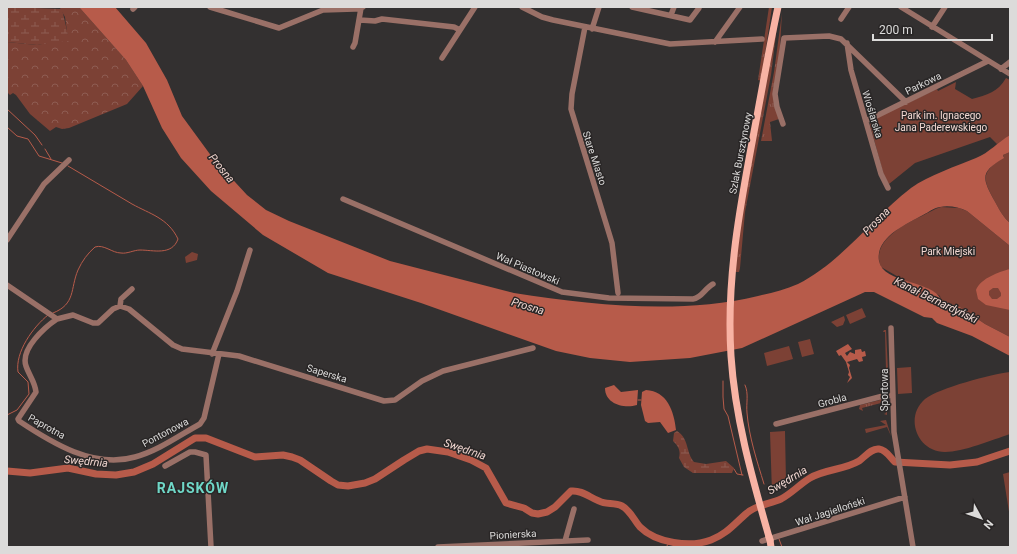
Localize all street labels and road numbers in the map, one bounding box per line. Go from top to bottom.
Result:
street label: Parkowa [903,70,943,97]
street label: Wioślarska [860,89,885,139]
street label: Szlak Bursztynowy [727,111,754,195]
street label: Stare Miasto [581,130,609,187]
street label: Wał Piastowski [494,250,561,287]
street label: Saperska [305,362,348,385]
street label: Sportowa [879,369,890,411]
street label: Grobla [817,391,848,410]
street label: Paprotna [26,412,67,441]
street label: Pontonowa [140,416,190,449]
street label: Wał Jagielloński [794,495,866,528]
street label: Pionierska [489,528,537,541]

